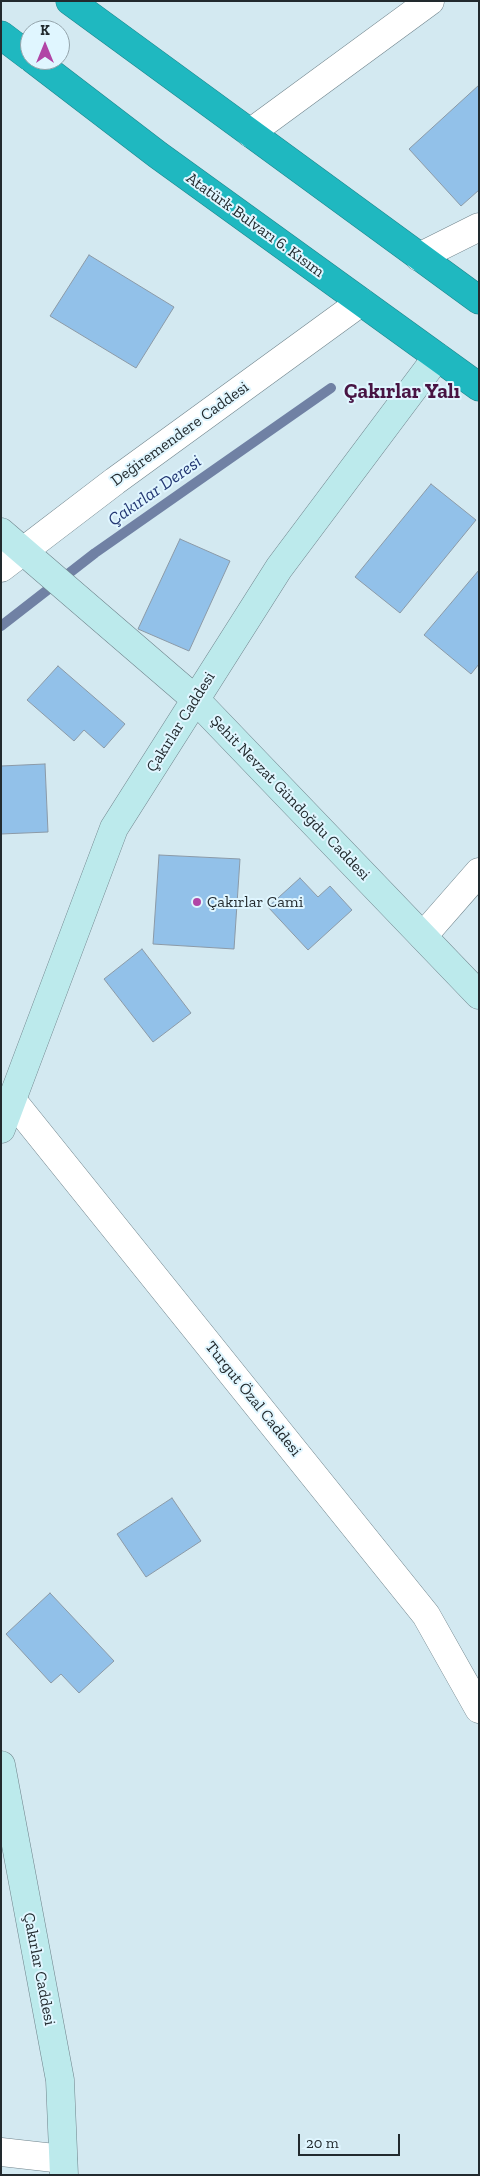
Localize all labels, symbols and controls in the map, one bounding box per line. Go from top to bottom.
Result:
north arrow [20,20,70,70]
text: K [40,22,50,39]
street label: Atatürk Bulvarı 6. Kısım [182,168,328,282]
street label: Değiremendere Caddesi [107,378,253,490]
district label: Çakırlar Yalı [344,379,460,405]
water label: Çakırlar Deresi [104,451,206,531]
street label: Çakırlar Caddesi [143,668,219,776]
street label: Şehit Nevzat Gündoğdu Caddesi [206,712,374,884]
place label: Çakırlar Cami [207,892,303,912]
marker: Çakırlar Cami [191,896,203,908]
street label: Turgut Özal Caddesi [201,1338,305,1460]
street label: Çakırlar Caddesi [19,1911,59,2027]
scale bar [300,2124,402,2156]
text: 20 m [306,2134,339,2152]

